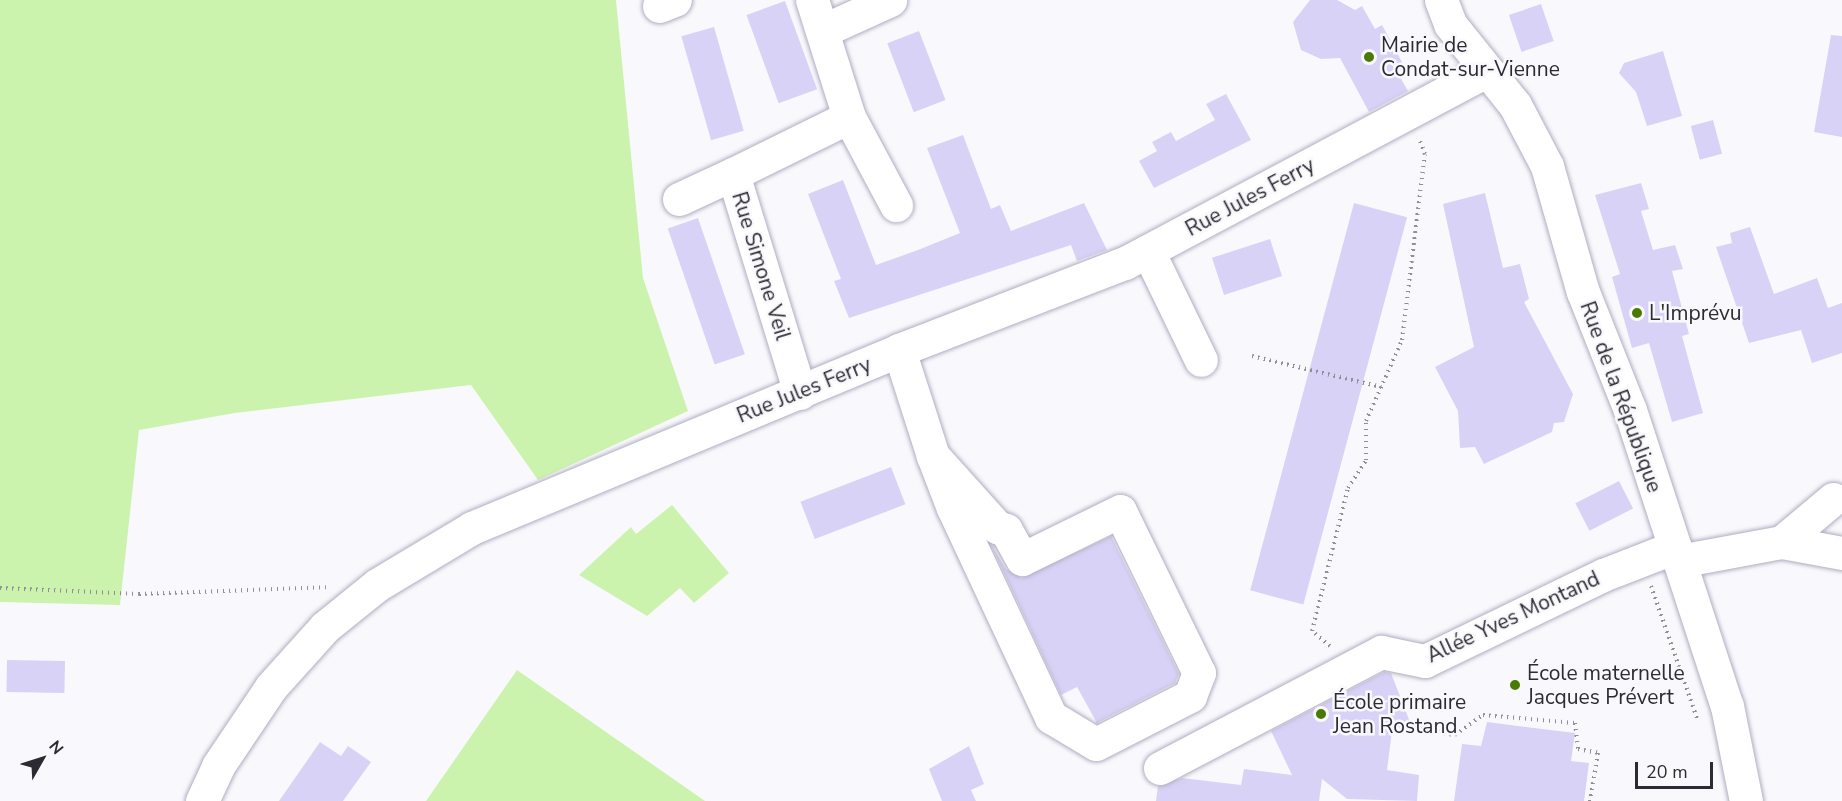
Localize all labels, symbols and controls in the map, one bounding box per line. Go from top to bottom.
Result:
place label: Mairie de Condat-sur-Vienne [1381,32,1560,82]
marker: Mairie de Condat-sur-Vienne [1362,50,1376,64]
street label: Rue Jules Ferry [1181,152,1319,242]
street label: Rue Simone Veil [726,189,796,343]
street label: Rue de la République [1575,298,1667,496]
place label: L'Imprévu [1649,300,1742,326]
marker: L'Imprévu [1630,306,1644,320]
street label: Rue Jules Ferry [733,352,875,428]
street label: Allée Yves Montand [1423,566,1603,668]
place label: École maternelle Jacques Prévert [1527,660,1685,710]
marker: École maternelle Jacques Prévert [1508,678,1522,692]
place label: École primaire Jean Rostand [1333,689,1466,739]
marker: École primaire Jean Rostand [1314,707,1328,721]
north arrow [12,729,72,789]
text: N [44,736,68,759]
scale bar [1638,750,1716,788]
text: 20 m [1646,760,1688,784]

